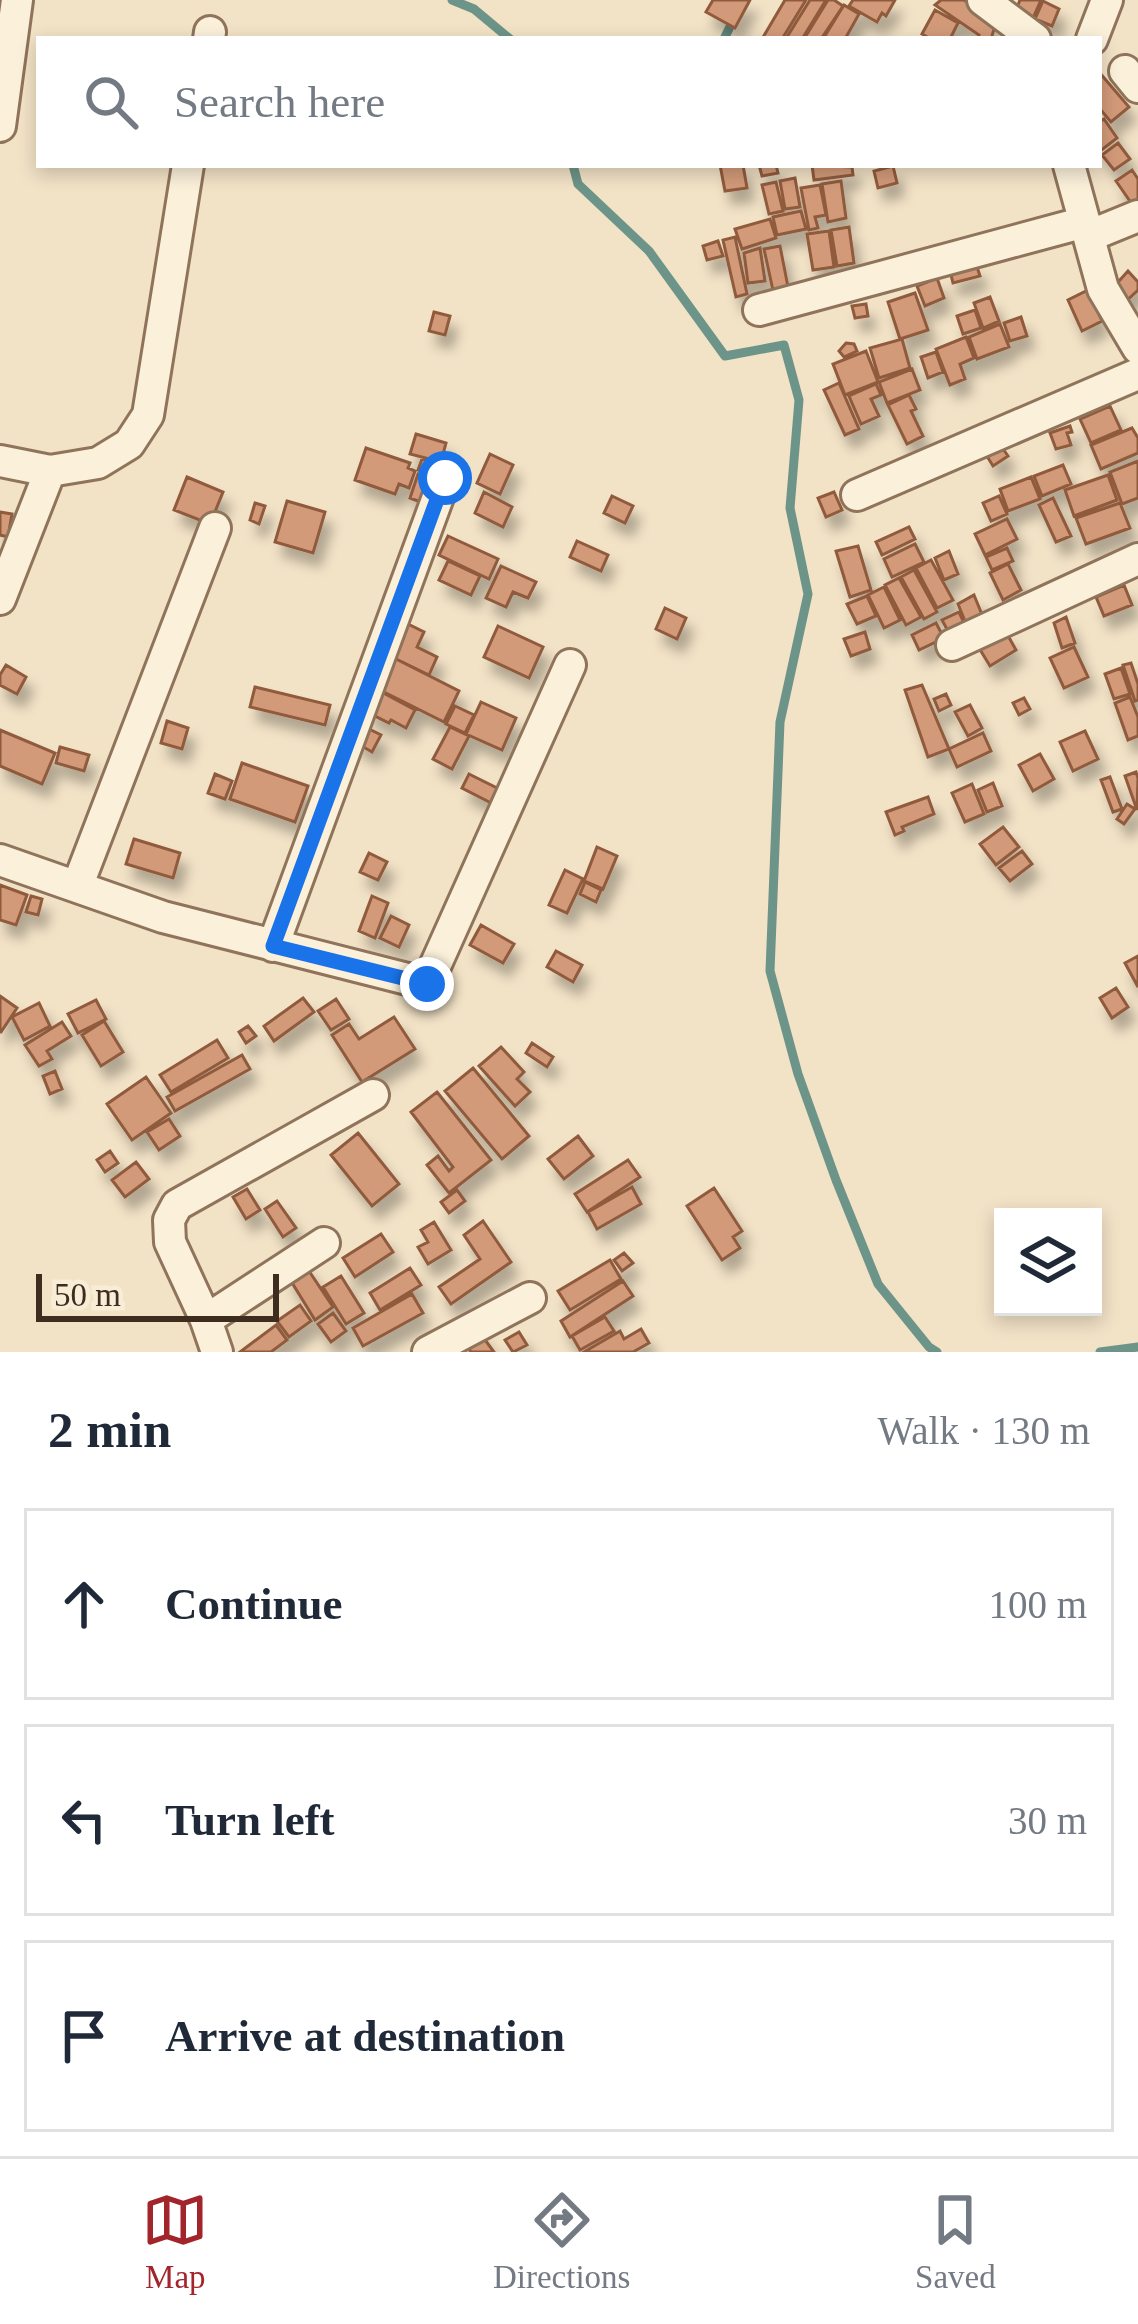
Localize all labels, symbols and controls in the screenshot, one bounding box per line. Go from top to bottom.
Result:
search box [36,36,1102,168]
icon: search [78,69,144,135]
text: Search here [174,77,385,127]
route start [418,451,472,505]
route end [400,957,454,1011]
map controls [994,1208,1102,1316]
button: layers [994,1208,1102,1316]
scale bar [36,1268,279,1321]
text: 50 m [54,1277,121,1313]
text: 2 min [48,1402,171,1458]
text: Walk · 130 m [878,1409,1090,1452]
icon: ahead [51,1571,117,1637]
text: Continue [165,1579,343,1629]
text: 100 m [988,1583,1087,1626]
icon: left [51,1787,117,1853]
text: Turn left [165,1795,335,1845]
text: 30 m [1008,1799,1087,1842]
icon: arrive [51,2003,117,2069]
text: Arrive at destination [165,2011,565,2061]
tab: Map [142,2187,208,2296]
tab: Directions [493,2187,630,2296]
tab: Saved [915,2187,996,2296]

